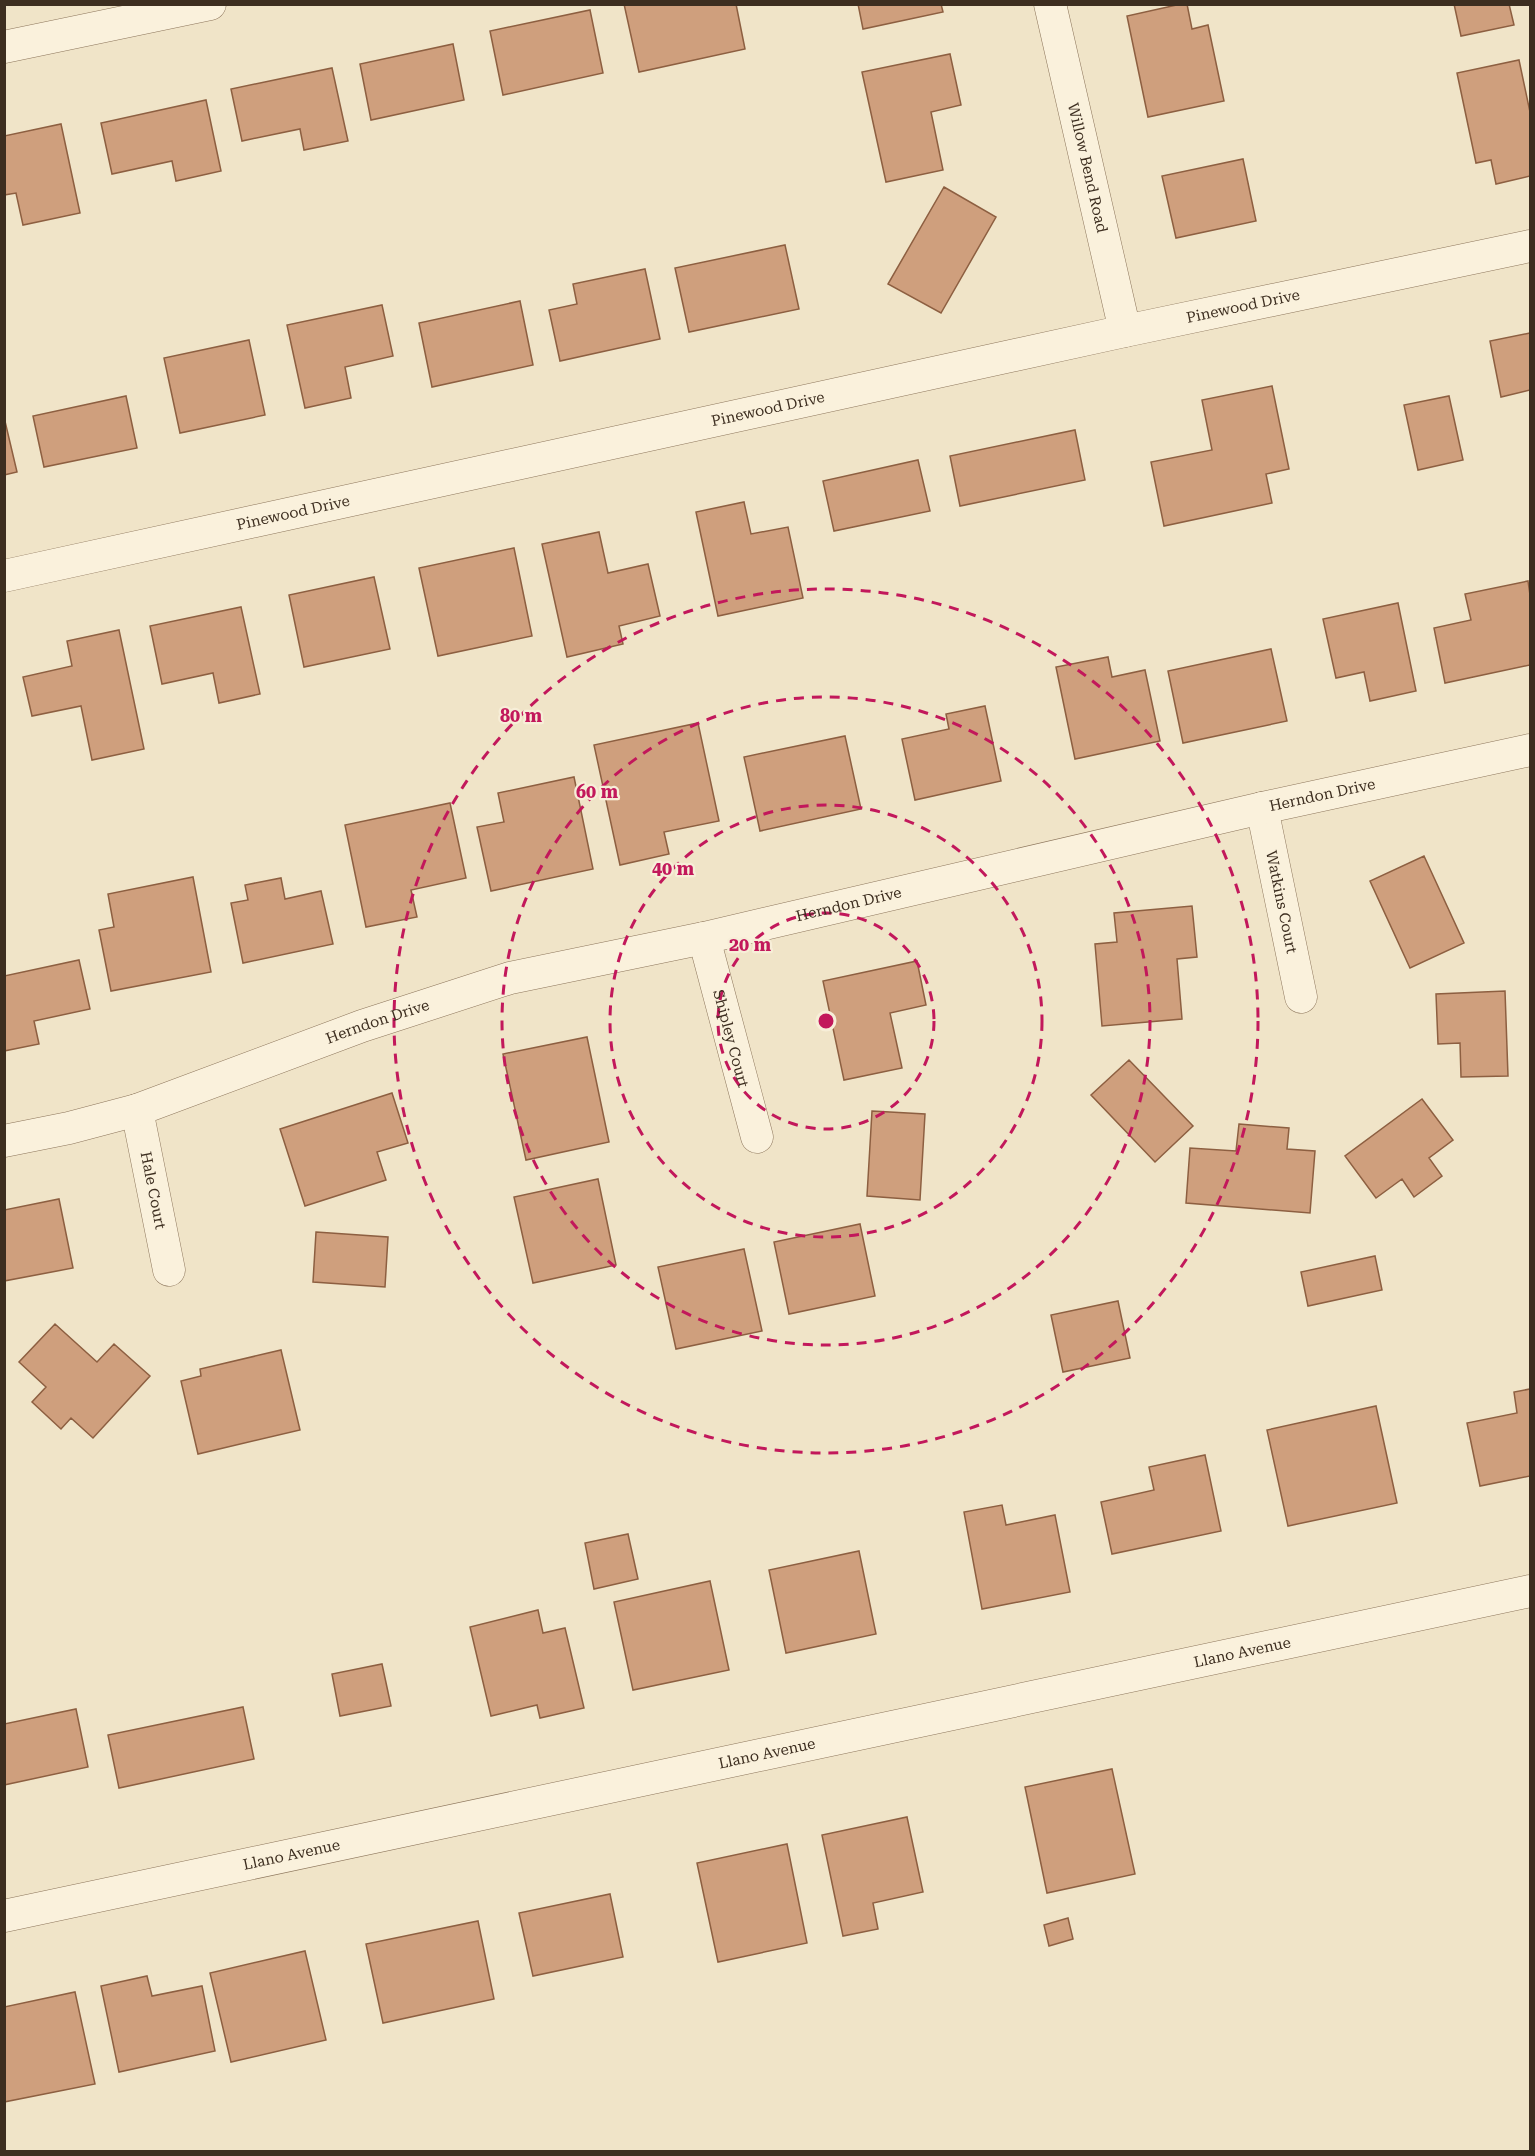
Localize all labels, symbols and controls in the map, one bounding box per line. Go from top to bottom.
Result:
street label: Willow Bend Road [1064,101,1111,235]
street label: Pinewood Drive [1185,286,1301,327]
street label: Pinewood Drive [710,388,826,430]
street label: Pinewood Drive [235,492,351,534]
text: 80 m [500,705,543,726]
street label: Herndon Drive [1268,775,1377,815]
text: 60 m [576,781,619,802]
street label: Watkins Court [1262,849,1301,955]
text: 40 m [652,858,695,879]
street label: Herndon Drive [794,883,903,925]
text: 20 m [729,934,772,955]
street label: Shipley Court [709,988,752,1090]
street label: Herndon Drive [323,996,432,1048]
centre of rings [816,1011,836,1031]
street label: Hale Court [137,1150,170,1231]
street label: Llano Avenue [1192,1633,1292,1671]
street label: Llano Avenue [717,1734,817,1773]
street label: Llano Avenue [241,1836,342,1874]

